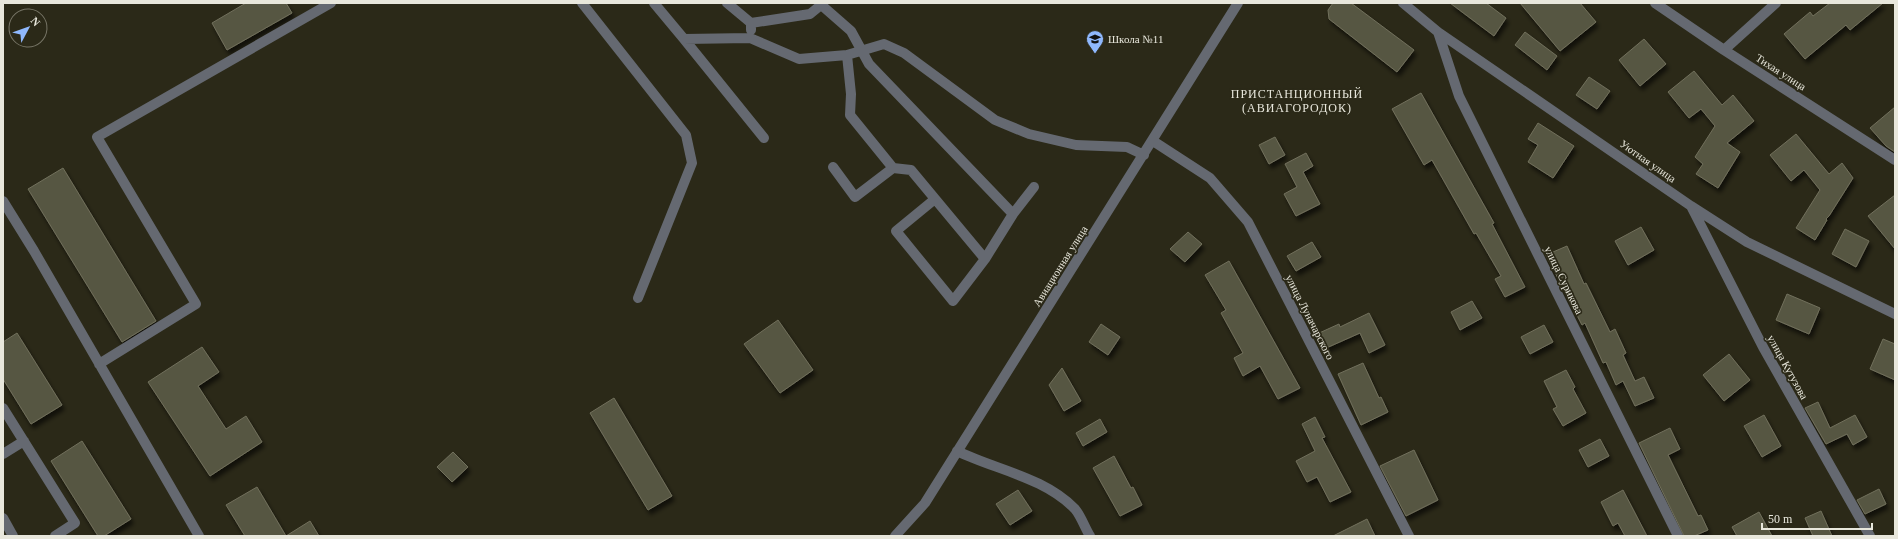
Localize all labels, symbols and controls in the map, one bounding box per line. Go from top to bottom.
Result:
north arrow [8,8,48,48]
text: N [28,15,43,28]
school or university icon: Школа №11 [1085,29,1105,54]
place label: Школа №11 [1108,33,1163,45]
street label: Тихая улица [1754,51,1808,93]
district label: ПРИСТАНЦИОННЫЙ (АВИАГОРОДОК) [1231,87,1363,115]
street label: Уютная улица [1618,137,1678,185]
street label: Авиационная улица [1030,223,1090,309]
street label: улица Сурикова [1542,244,1586,316]
street label: улица Луначарского [1283,273,1337,362]
street label: улица Кутузова [1765,333,1811,401]
scale bar [1762,505,1872,531]
text: 50 m [1768,512,1793,526]

